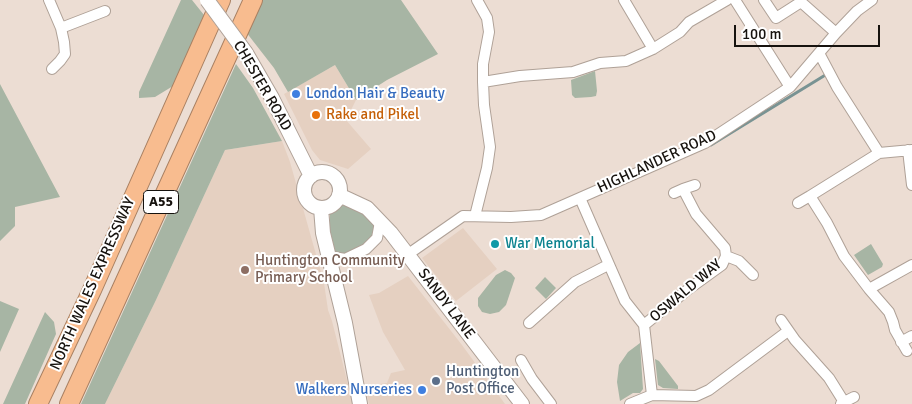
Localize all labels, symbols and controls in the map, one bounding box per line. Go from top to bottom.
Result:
scale bar [737,15,883,47]
text: 100 m [742,25,782,43]
street label: CHESTER ROAD [229,38,295,134]
place label: London Hair & Beauty [306,85,445,103]
marker: London Hair & Beauty [290,88,302,100]
place label: Rake and Pikel [326,106,419,124]
marker: Rake and Pikel [310,109,322,121]
street label: HIGHLANDER ROAD [595,127,719,197]
road number: A55 [144,190,178,213]
street label: NORTH WALES EXPRESSWAY [47,195,139,373]
place label: War Memorial [505,235,595,253]
marker: War Memorial [489,238,501,250]
place label: Huntington Community Primary School [255,252,405,287]
street label: OSWALD WAY [646,256,726,326]
marker: Huntington Community Primary School [239,264,251,276]
street label: SANDY LANE [414,265,478,343]
place label: Huntington Post Office [446,363,519,398]
marker: Huntington Post Office [430,375,442,387]
place label: Walkers Nurseries [296,381,412,399]
marker: Walkers Nurseries [416,384,428,396]

